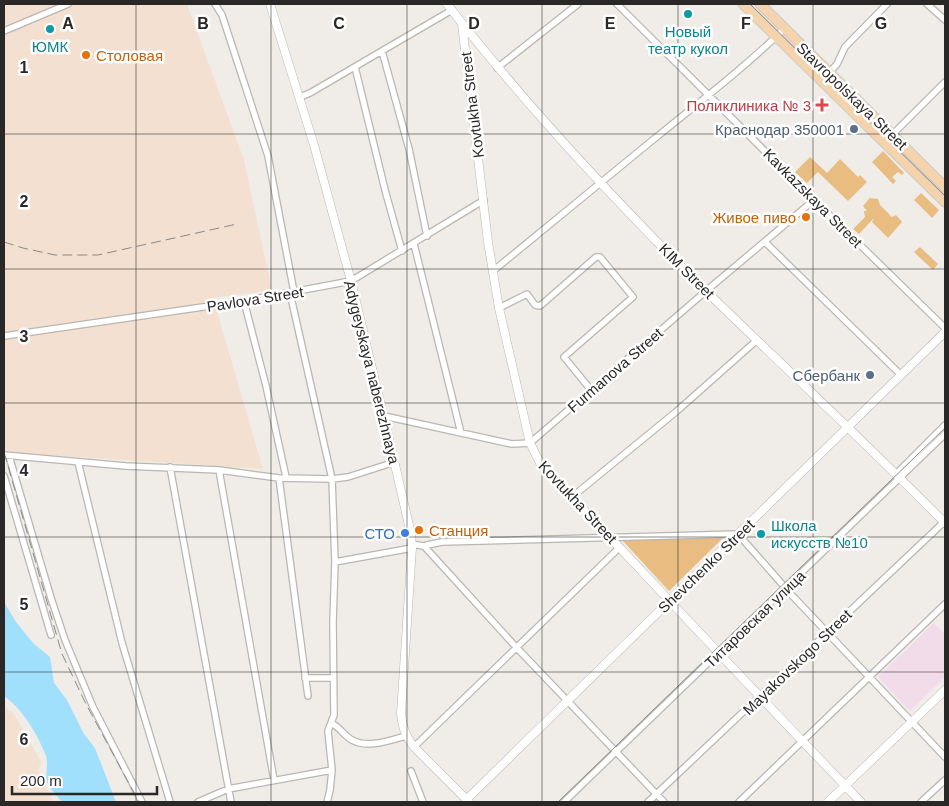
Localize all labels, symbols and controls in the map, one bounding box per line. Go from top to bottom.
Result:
marker: Новый театр кукол [682,8,694,20]
text: A [62,15,74,32]
text: B [197,15,209,32]
text: C [333,15,345,32]
text: D [468,15,480,32]
text: E [605,15,616,32]
text: F [741,15,751,32]
text: G [875,15,887,32]
marker: ЮМК [44,23,56,35]
place label: Новый театр кукол [648,23,728,57]
place label: ЮМК [32,38,68,55]
street label: Stavropolskaya Street [793,39,911,154]
place label: Столовая [96,47,163,64]
marker: Столовая [80,49,92,61]
street label: Kovtukha Street [457,50,487,159]
text: 1 [20,59,29,76]
place label: Поликлиника № 3 [687,97,811,114]
marker: Поликлиника № 3 [815,98,829,112]
place label: Краснодар 350001 [715,121,844,138]
marker: Краснодар 350001 [848,123,860,135]
street label: Kavkazskaya Street [760,145,866,251]
text: 2 [20,193,29,210]
place label: Живое пиво [712,209,796,226]
marker: Живое пиво [800,211,812,223]
street label: KIM Street [656,240,719,303]
street label: Adygeyskaya naberezhnaya [341,279,403,466]
street label: Pavlova Street [205,283,305,315]
street label: Furmanova Street [564,324,667,416]
text: 3 [20,328,29,345]
place label: Сбербанк [793,367,860,384]
marker: Сбербанк [864,369,876,381]
street label: Kovtukha Street [535,457,621,547]
text: 4 [20,462,29,479]
street label: Shevchenko Street [655,515,758,616]
place label: Школа искусств №10 [771,517,868,551]
place label: Станция [429,522,488,539]
marker: Станция [413,524,425,536]
place label: СТО [365,525,395,542]
marker: СТО [399,527,411,539]
marker: Школа искусств №10 [755,528,767,540]
street label: Титаровская улица [701,566,809,671]
text: 5 [20,596,29,613]
street label: Mayakovskogo Street [739,605,855,718]
text: 6 [20,731,29,748]
scale bar [12,764,158,796]
text: 200 m [20,772,62,789]

